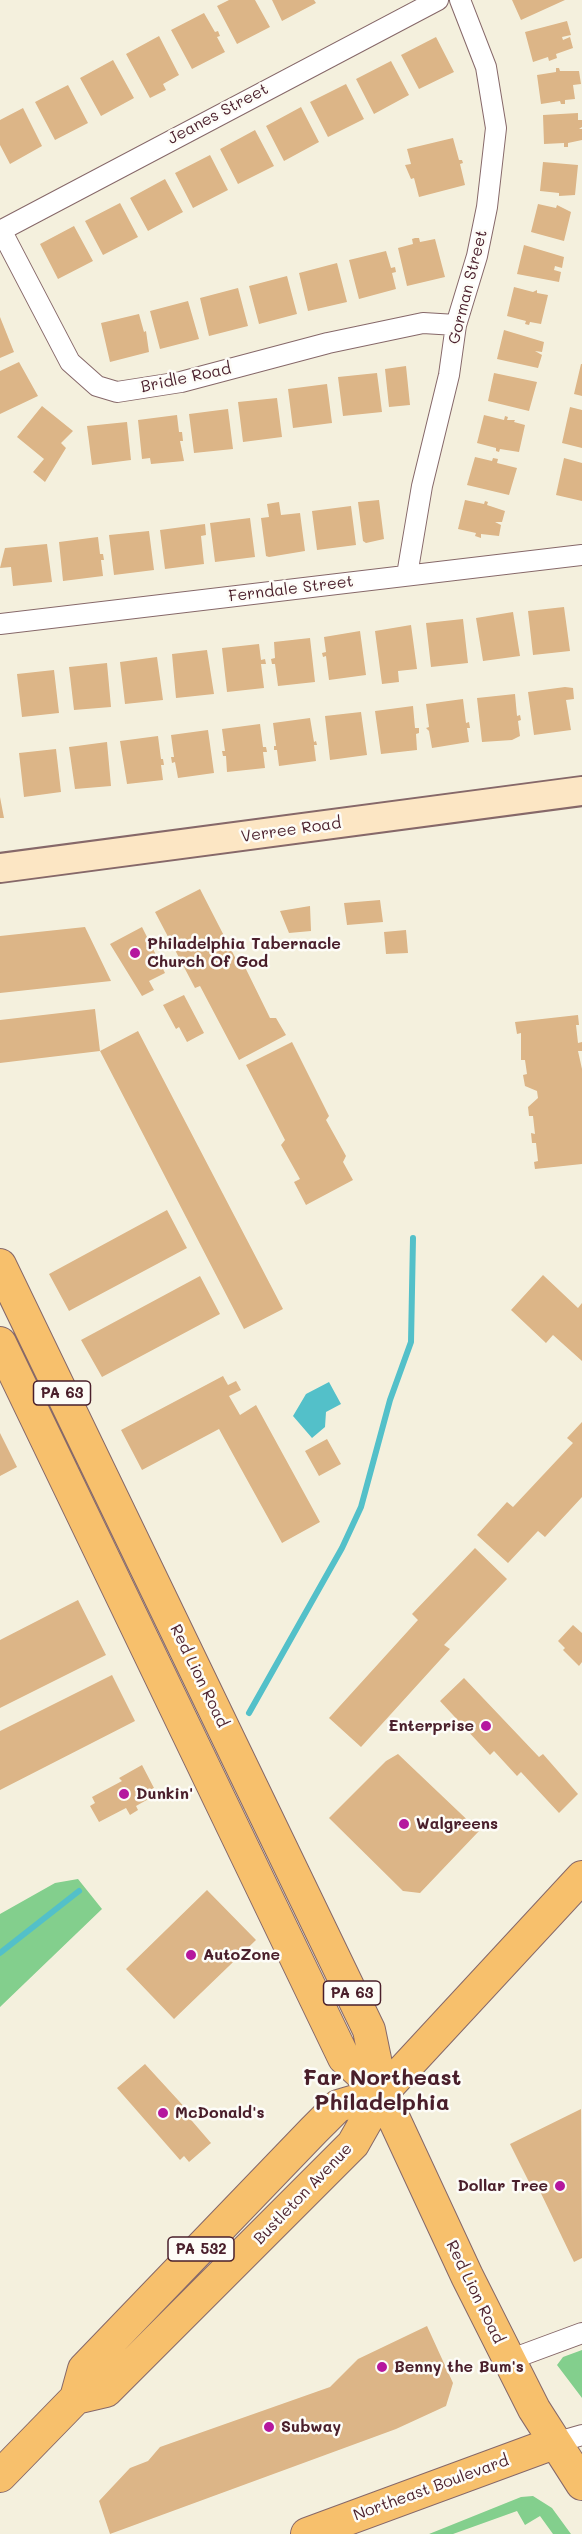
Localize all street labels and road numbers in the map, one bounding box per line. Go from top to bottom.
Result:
street label: Jeanes Street [164,79,272,149]
street label: Gorman Street [445,228,491,346]
street label: Bridle Road [139,359,233,397]
street label: Ferndale Street [227,572,355,606]
street label: Verree Road [240,813,342,847]
road number: PA 63 [34,1381,90,1405]
street label: Red Lion Road [166,1621,232,1731]
road number: PA 63 [324,1981,380,2005]
street label: Bustleton Avenue [250,2139,356,2249]
road number: PA 532 [168,2237,234,2261]
street label: Red Lion Road [442,2237,508,2347]
street label: Northeast Boulevard [351,2451,511,2525]

